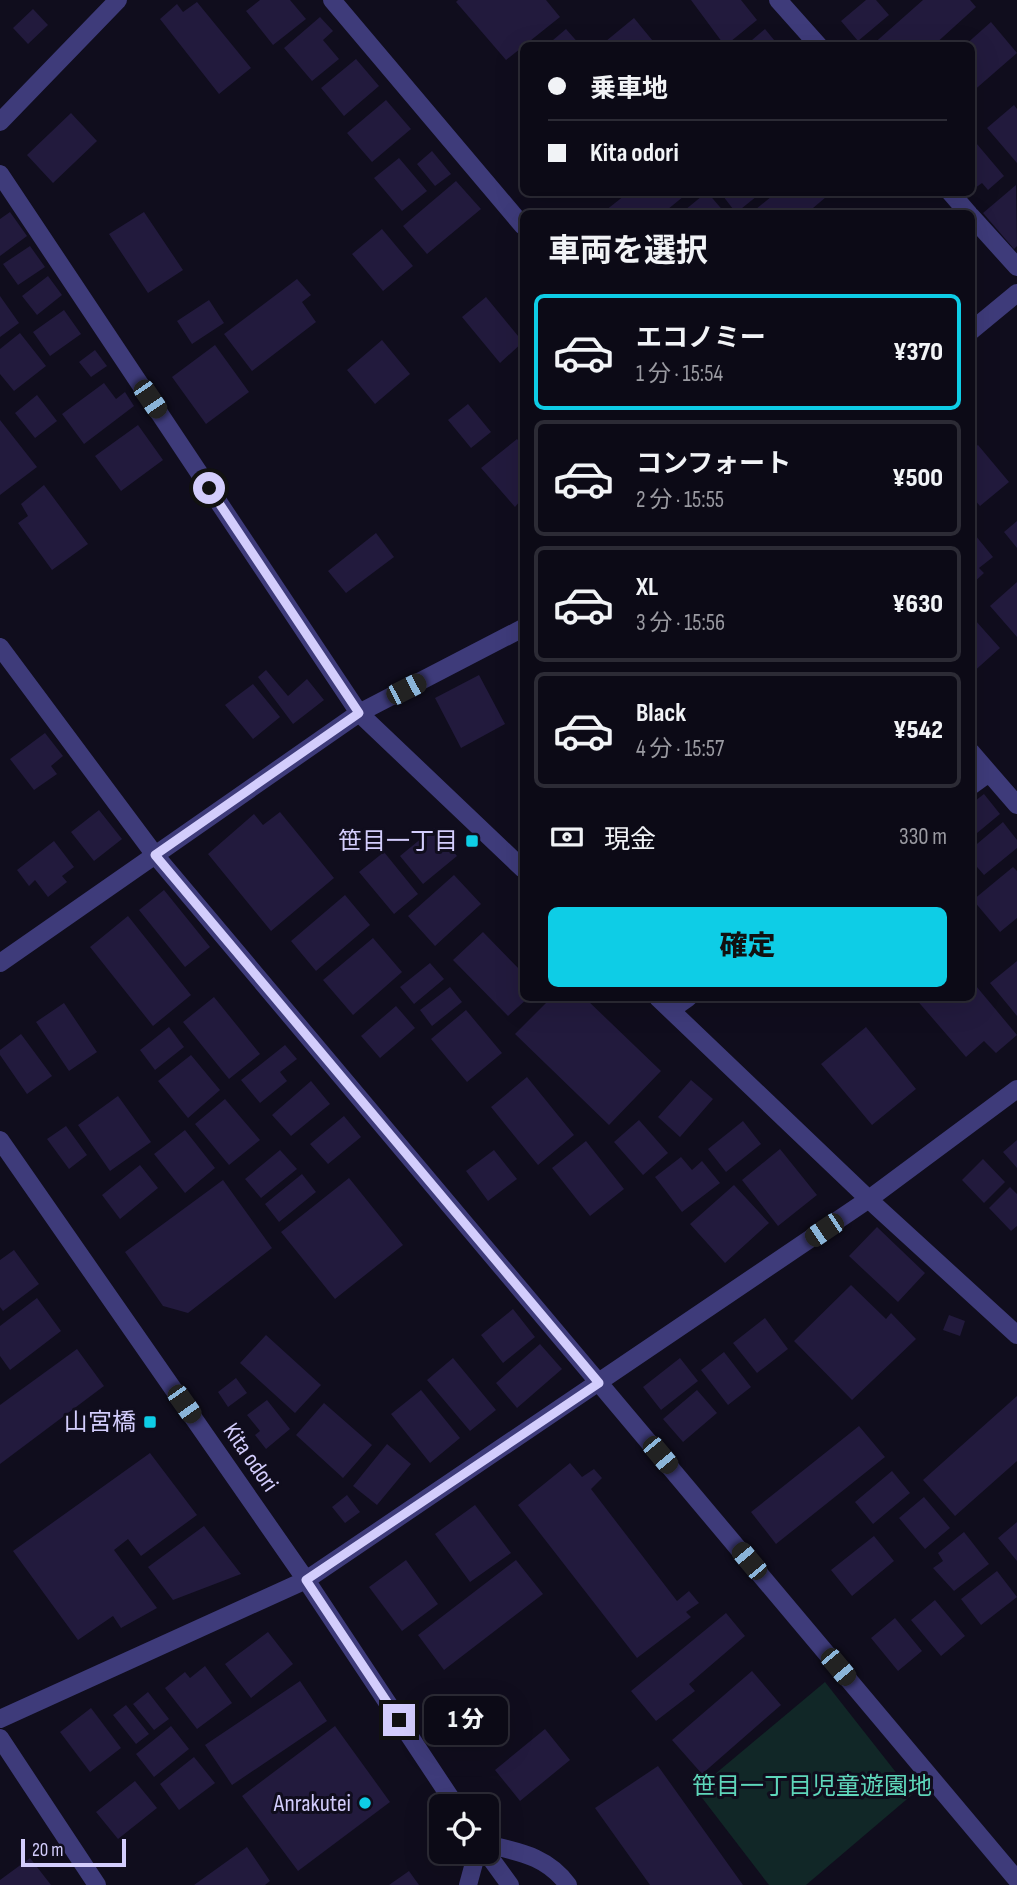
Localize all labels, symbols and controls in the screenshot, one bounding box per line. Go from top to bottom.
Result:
text: 乗車地 [590,74,668,105]
text: Kita odori [590,138,679,169]
text: 車両を選択 [548,232,708,271]
icon: car [552,321,615,384]
text: エコノミー [636,323,766,354]
text: ¥370 [893,337,943,368]
text: 1 分 · 15:54 [636,360,723,388]
car [130,376,171,422]
icon: car [552,447,615,510]
text: コンフォート [636,449,791,480]
text: ¥500 [892,463,943,494]
route start [193,472,225,504]
text: 2 分 · 15:55 [636,486,724,514]
text: XL [636,572,658,603]
icon: car [552,573,615,636]
text: ¥630 [892,589,943,620]
text: 3 分 · 15:56 [636,609,725,637]
car [383,670,430,708]
text: Black [636,698,686,729]
icon: car [552,699,615,762]
text: ¥542 [893,715,943,746]
text: 4 分 · 15:57 [636,735,724,763]
icon: cash [548,818,586,856]
text: 330 m [899,823,947,851]
text: 現金 [604,825,656,856]
place label: 笹目一丁目 [338,827,458,856]
marker: 笹目一丁目 [464,833,480,849]
button: 確定 [548,907,947,987]
car [801,1210,848,1250]
car [164,1381,205,1427]
place label: 山宮橋 [64,1408,136,1437]
marker: 山宮橋 [142,1414,158,1430]
street label: Kita odori [217,1417,285,1497]
car [639,1432,682,1478]
car [728,1538,771,1584]
car [817,1644,860,1690]
callout: 1 分 [424,1696,508,1744]
route end [383,1704,415,1736]
text: 1 分 [448,1706,484,1734]
park label: 笹目一丁目児童遊園地 [692,1772,932,1801]
place label: Anrakutei [273,1789,351,1818]
map controls [429,1794,499,1864]
button: locate [429,1794,499,1864]
marker: Anrakutei [357,1795,373,1811]
scale bar [21,1836,126,1868]
text: 20 m [32,1839,64,1862]

